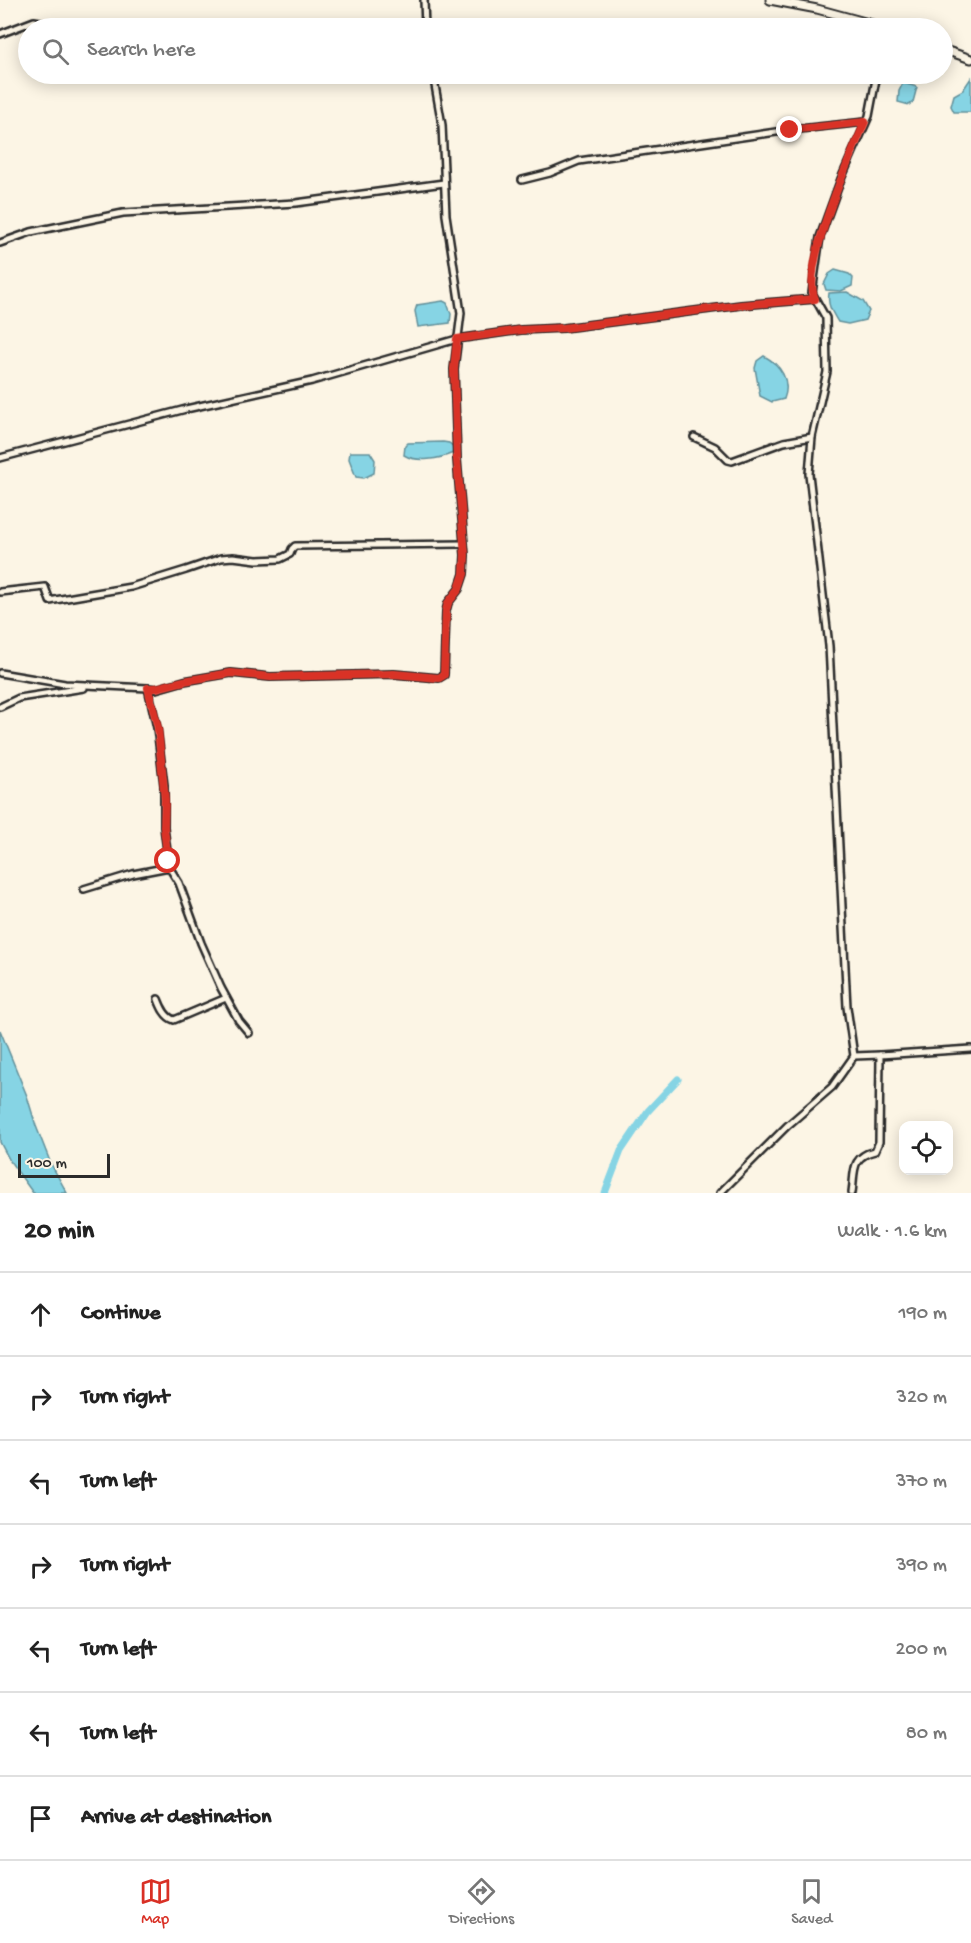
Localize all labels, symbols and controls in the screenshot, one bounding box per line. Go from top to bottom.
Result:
search box [18,18,953,84]
icon: search [39,35,72,68]
text: Search here [87,38,195,64]
route end [776,116,802,142]
route start [154,847,180,873]
map controls [899,1121,953,1175]
button: locate [899,1121,953,1175]
scale bar [18,1151,110,1178]
text: 100 m [27,1155,67,1174]
text: 20 min [24,1217,94,1248]
text: Walk · 1.6 km [837,1221,947,1244]
icon: ahead [24,1298,57,1331]
text: Continue [81,1301,161,1327]
text: 190 m [899,1303,947,1326]
icon: right [24,1382,57,1415]
text: Turn right [81,1385,169,1411]
text: 320 m [897,1387,947,1410]
icon: left [24,1466,57,1499]
text: Turn left [81,1469,155,1495]
text: 370 m [896,1471,947,1494]
icon: right [24,1550,57,1583]
text: Turn right [81,1553,169,1579]
text: 390 m [896,1555,947,1578]
icon: left [24,1634,57,1667]
text: Turn left [81,1637,155,1663]
text: 200 m [896,1639,947,1662]
icon: left [24,1718,57,1751]
text: Turn left [81,1721,155,1747]
text: 80 m [906,1723,947,1746]
icon: arrive [24,1802,57,1835]
text: Arrive at destination [81,1805,271,1831]
tab: Map [139,1875,172,1930]
tab: Directions [449,1875,514,1930]
tab: Saved [791,1875,832,1930]

